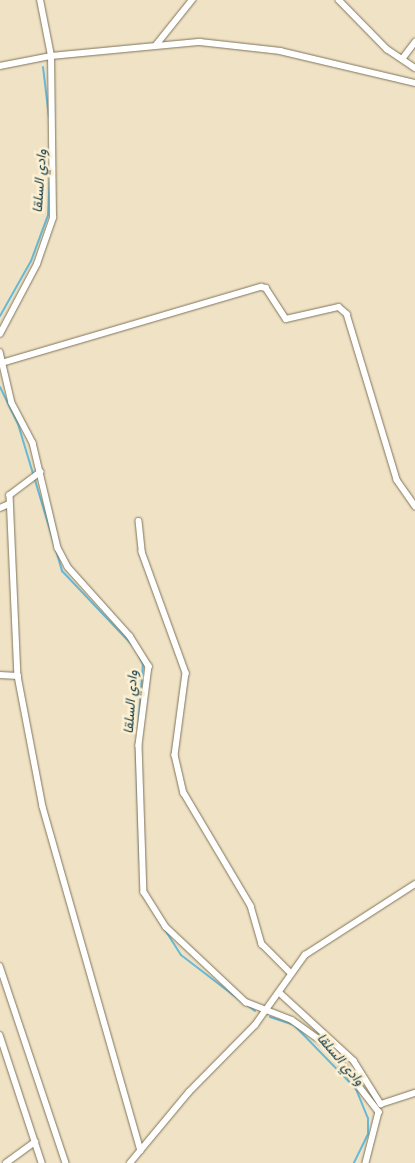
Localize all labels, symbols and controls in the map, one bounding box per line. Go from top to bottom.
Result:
water label: وادي السلقا [28,149,50,213]
water label: وادي السلقا [119,670,141,734]
water label: وادي السلقا [314,1029,368,1089]

